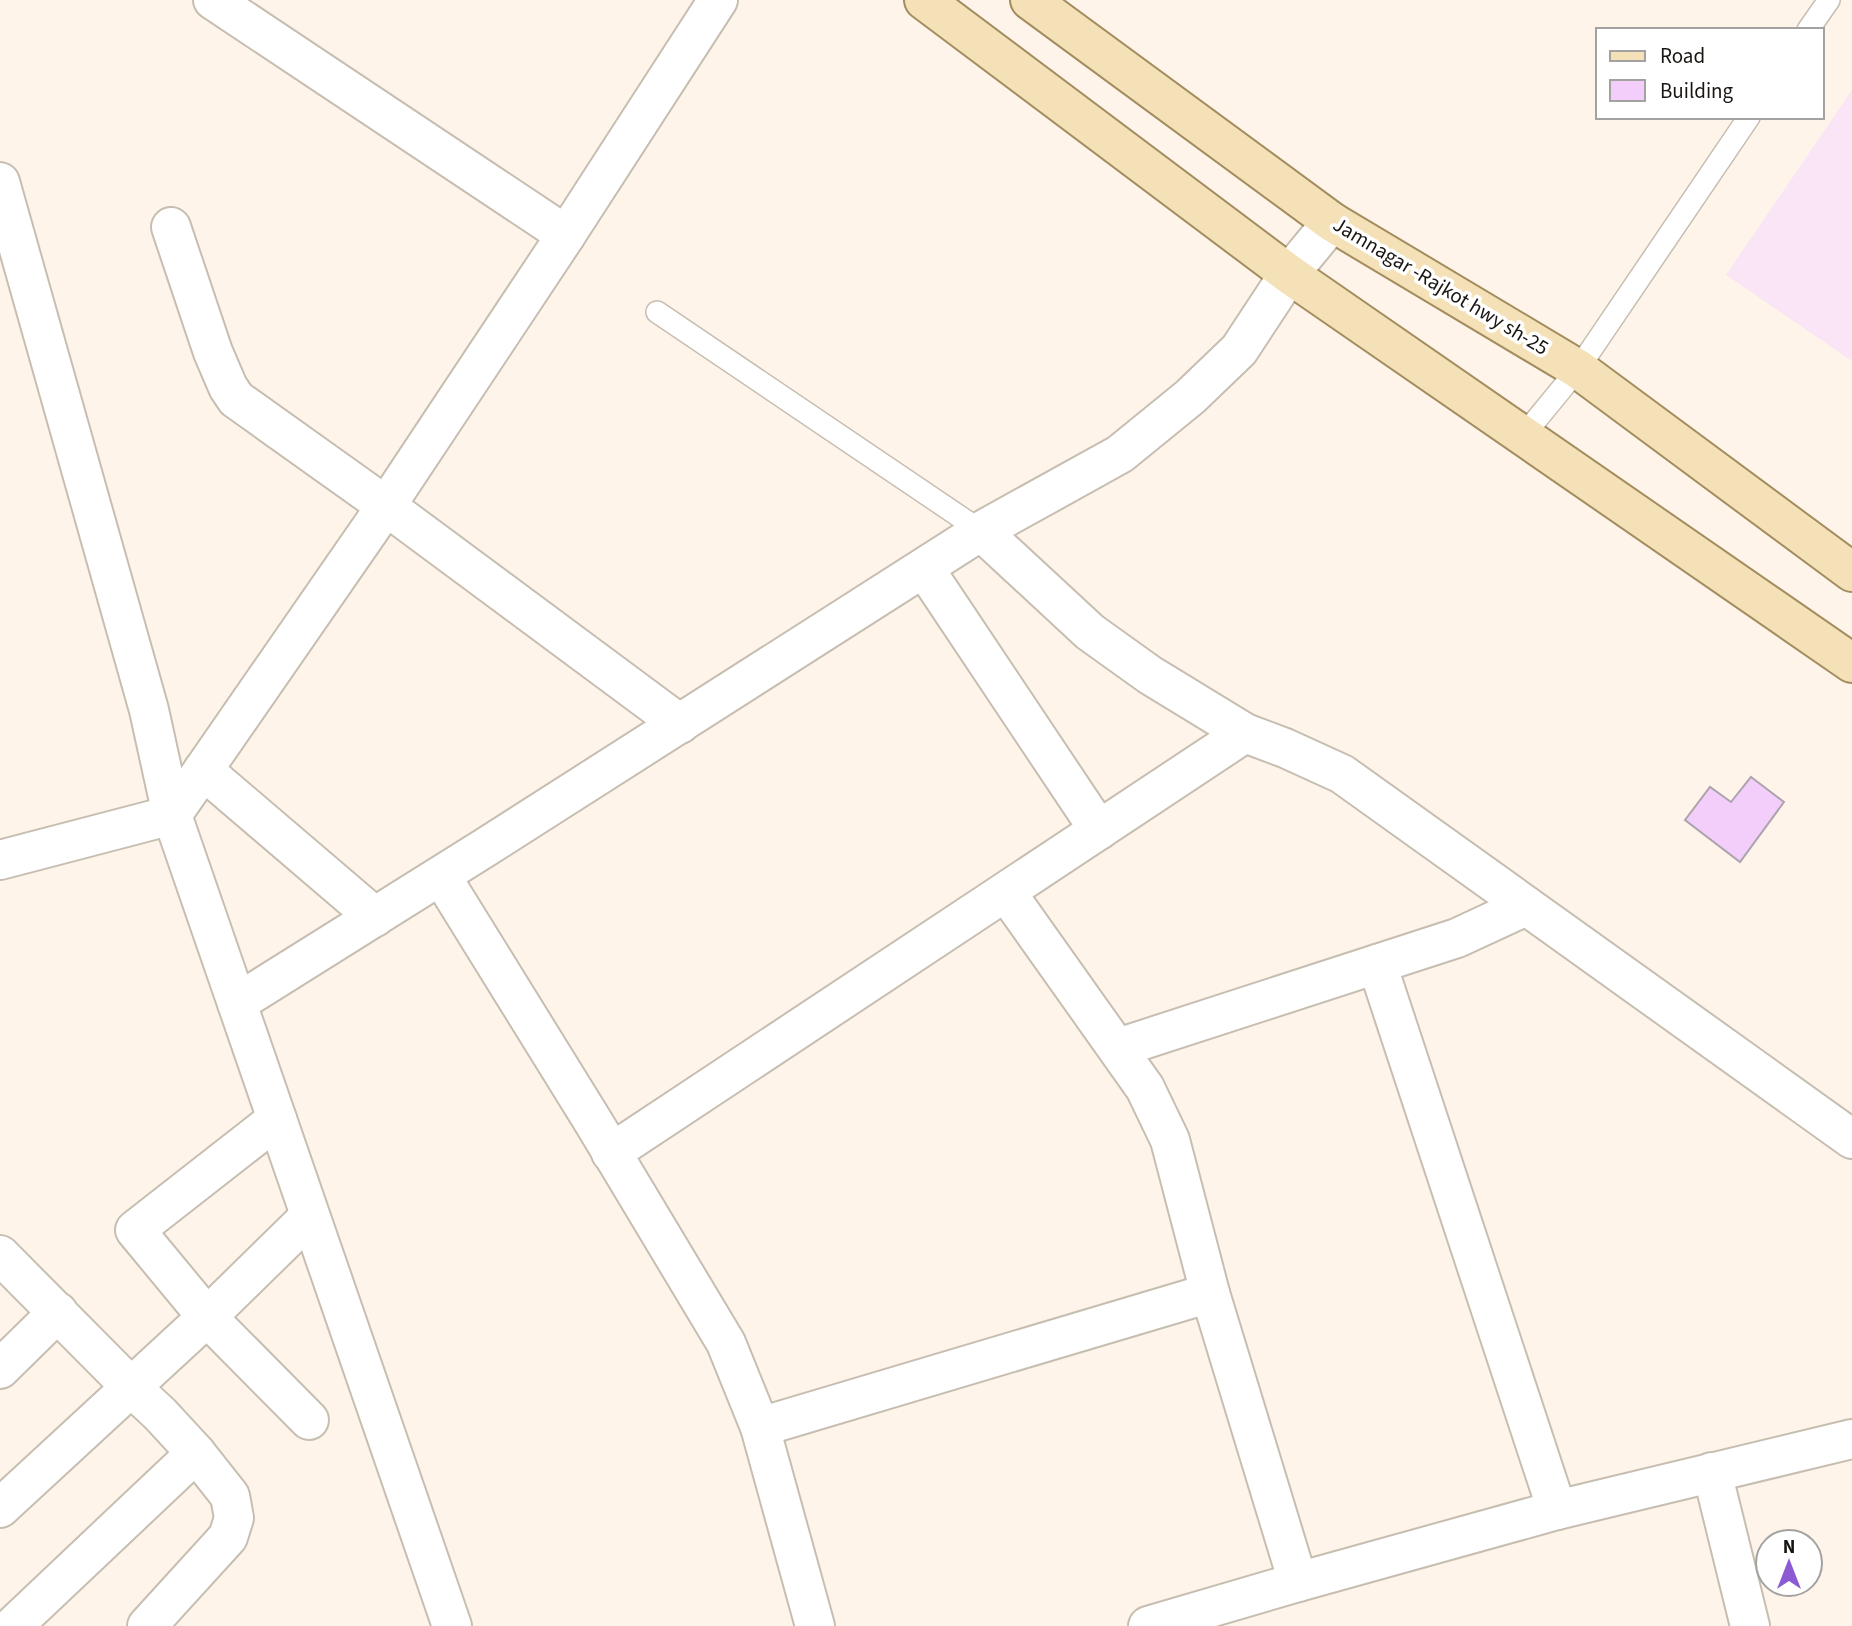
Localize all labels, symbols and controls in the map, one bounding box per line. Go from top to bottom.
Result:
legend [1596,28,1824,119]
text: Road [1660,41,1705,71]
text: Building [1660,76,1734,106]
street label: Jamnagar -Rajkot hwy sh-25 [1327,210,1555,362]
north arrow [1754,1528,1824,1598]
text: N [1783,1534,1795,1561]

